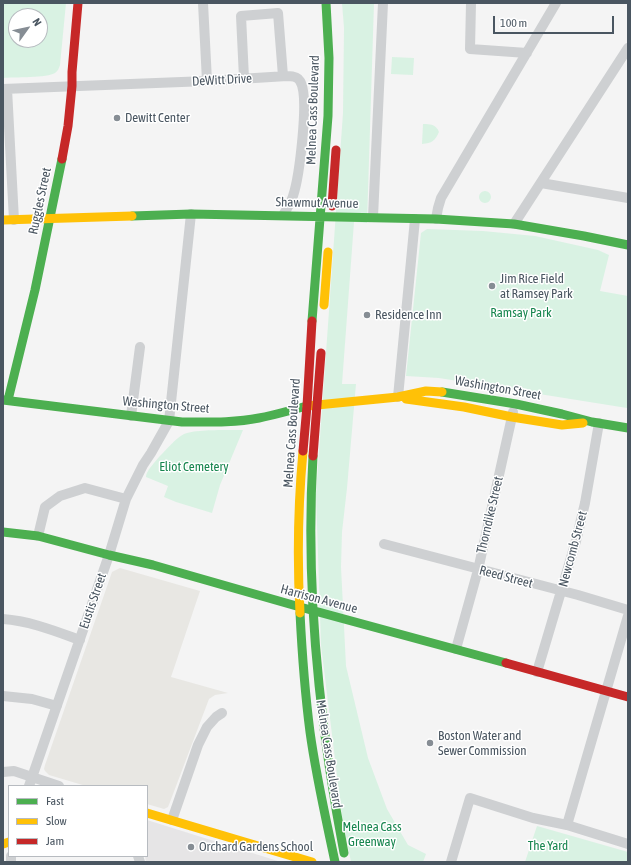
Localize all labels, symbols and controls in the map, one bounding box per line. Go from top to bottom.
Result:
north arrow [8,8,48,48]
scale bar [495,8,616,34]
text: N [30,16,44,28]
text: 100 m [500,16,527,30]
street label: Melnea Cass Boulevard [303,55,323,165]
street label: DeWitt Drive [192,71,252,89]
place label: Dewitt Center [125,110,189,126]
marker: Dewitt Center [112,113,122,123]
street label: Ruggles Street [25,166,55,236]
street label: Shawmut Avenue [276,194,358,212]
place label: Jim Rice Field at Ramsey Park [500,271,573,302]
marker: Jim Rice Field at Ramsey Park [487,281,497,291]
park label: Ramsay Park [490,305,552,321]
place label: Residence Inn [375,307,442,323]
marker: Residence Inn [362,310,372,320]
street label: Washington Street [454,373,542,403]
street label: Melnea Cass Boulevard [280,378,304,488]
street label: Washington Street [122,393,210,417]
park label: Eliot Cemetery [159,459,229,475]
street label: Thorndike Street [474,475,506,555]
street label: Newcomb Street [555,509,591,589]
street label: Reed Street [478,562,534,592]
street label: Eustis Street [76,571,110,631]
street label: Harrison Avenue [279,581,359,617]
street label: Melnea Cass Boulevard [313,699,345,809]
place label: Boston Water and Sewer Commission [438,728,527,759]
marker: Boston Water and Sewer Commission [425,738,435,748]
legend [8,785,148,857]
text: Fast [46,794,64,808]
text: Slow [46,814,67,828]
park label: Melnea Cass Greenway [342,819,402,850]
text: Jam [46,834,64,848]
park label: The Yard [528,838,568,854]
place label: Orchard Gardens School [199,839,313,855]
marker: Orchard Gardens School [186,842,196,852]

